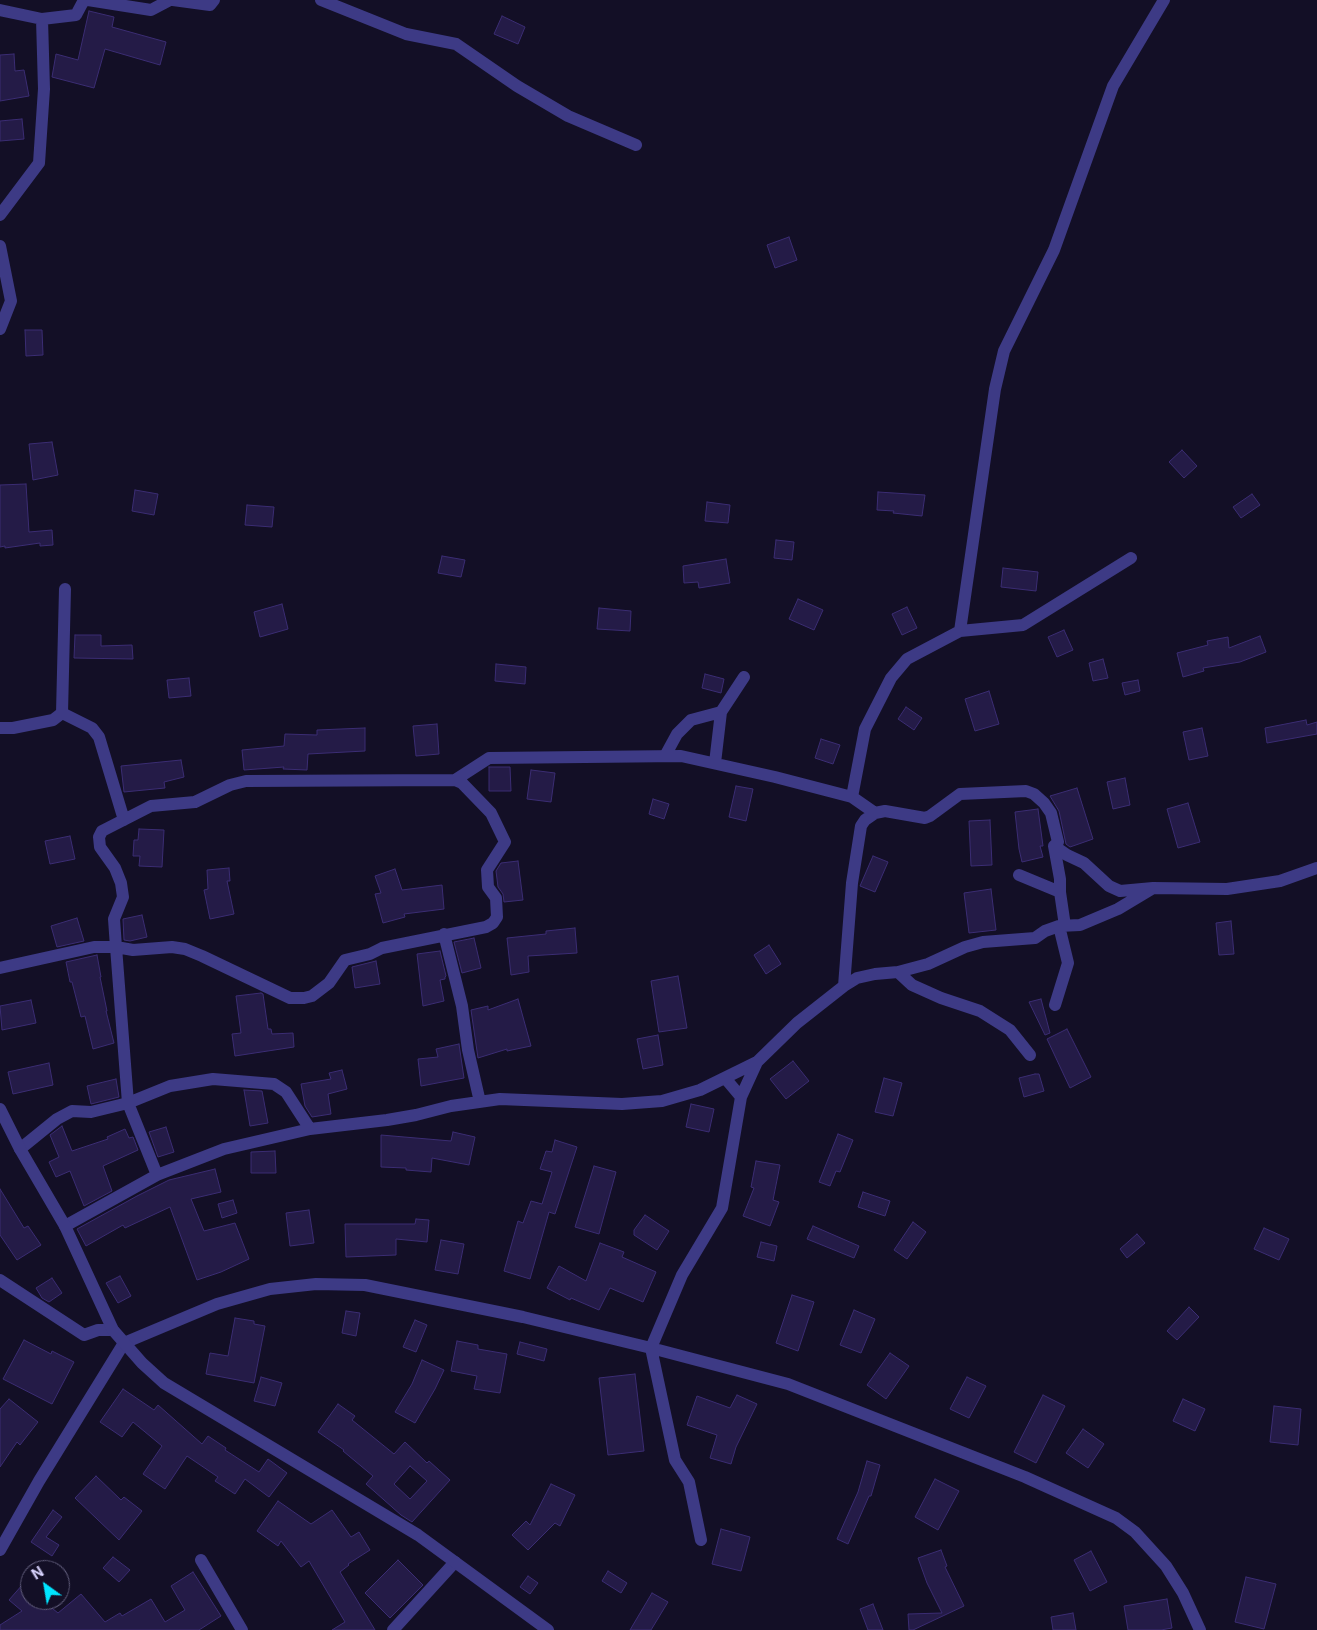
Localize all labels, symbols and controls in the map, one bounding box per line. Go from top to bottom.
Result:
north arrow [20,1560,70,1610]
text: N [28,1563,46,1583]

